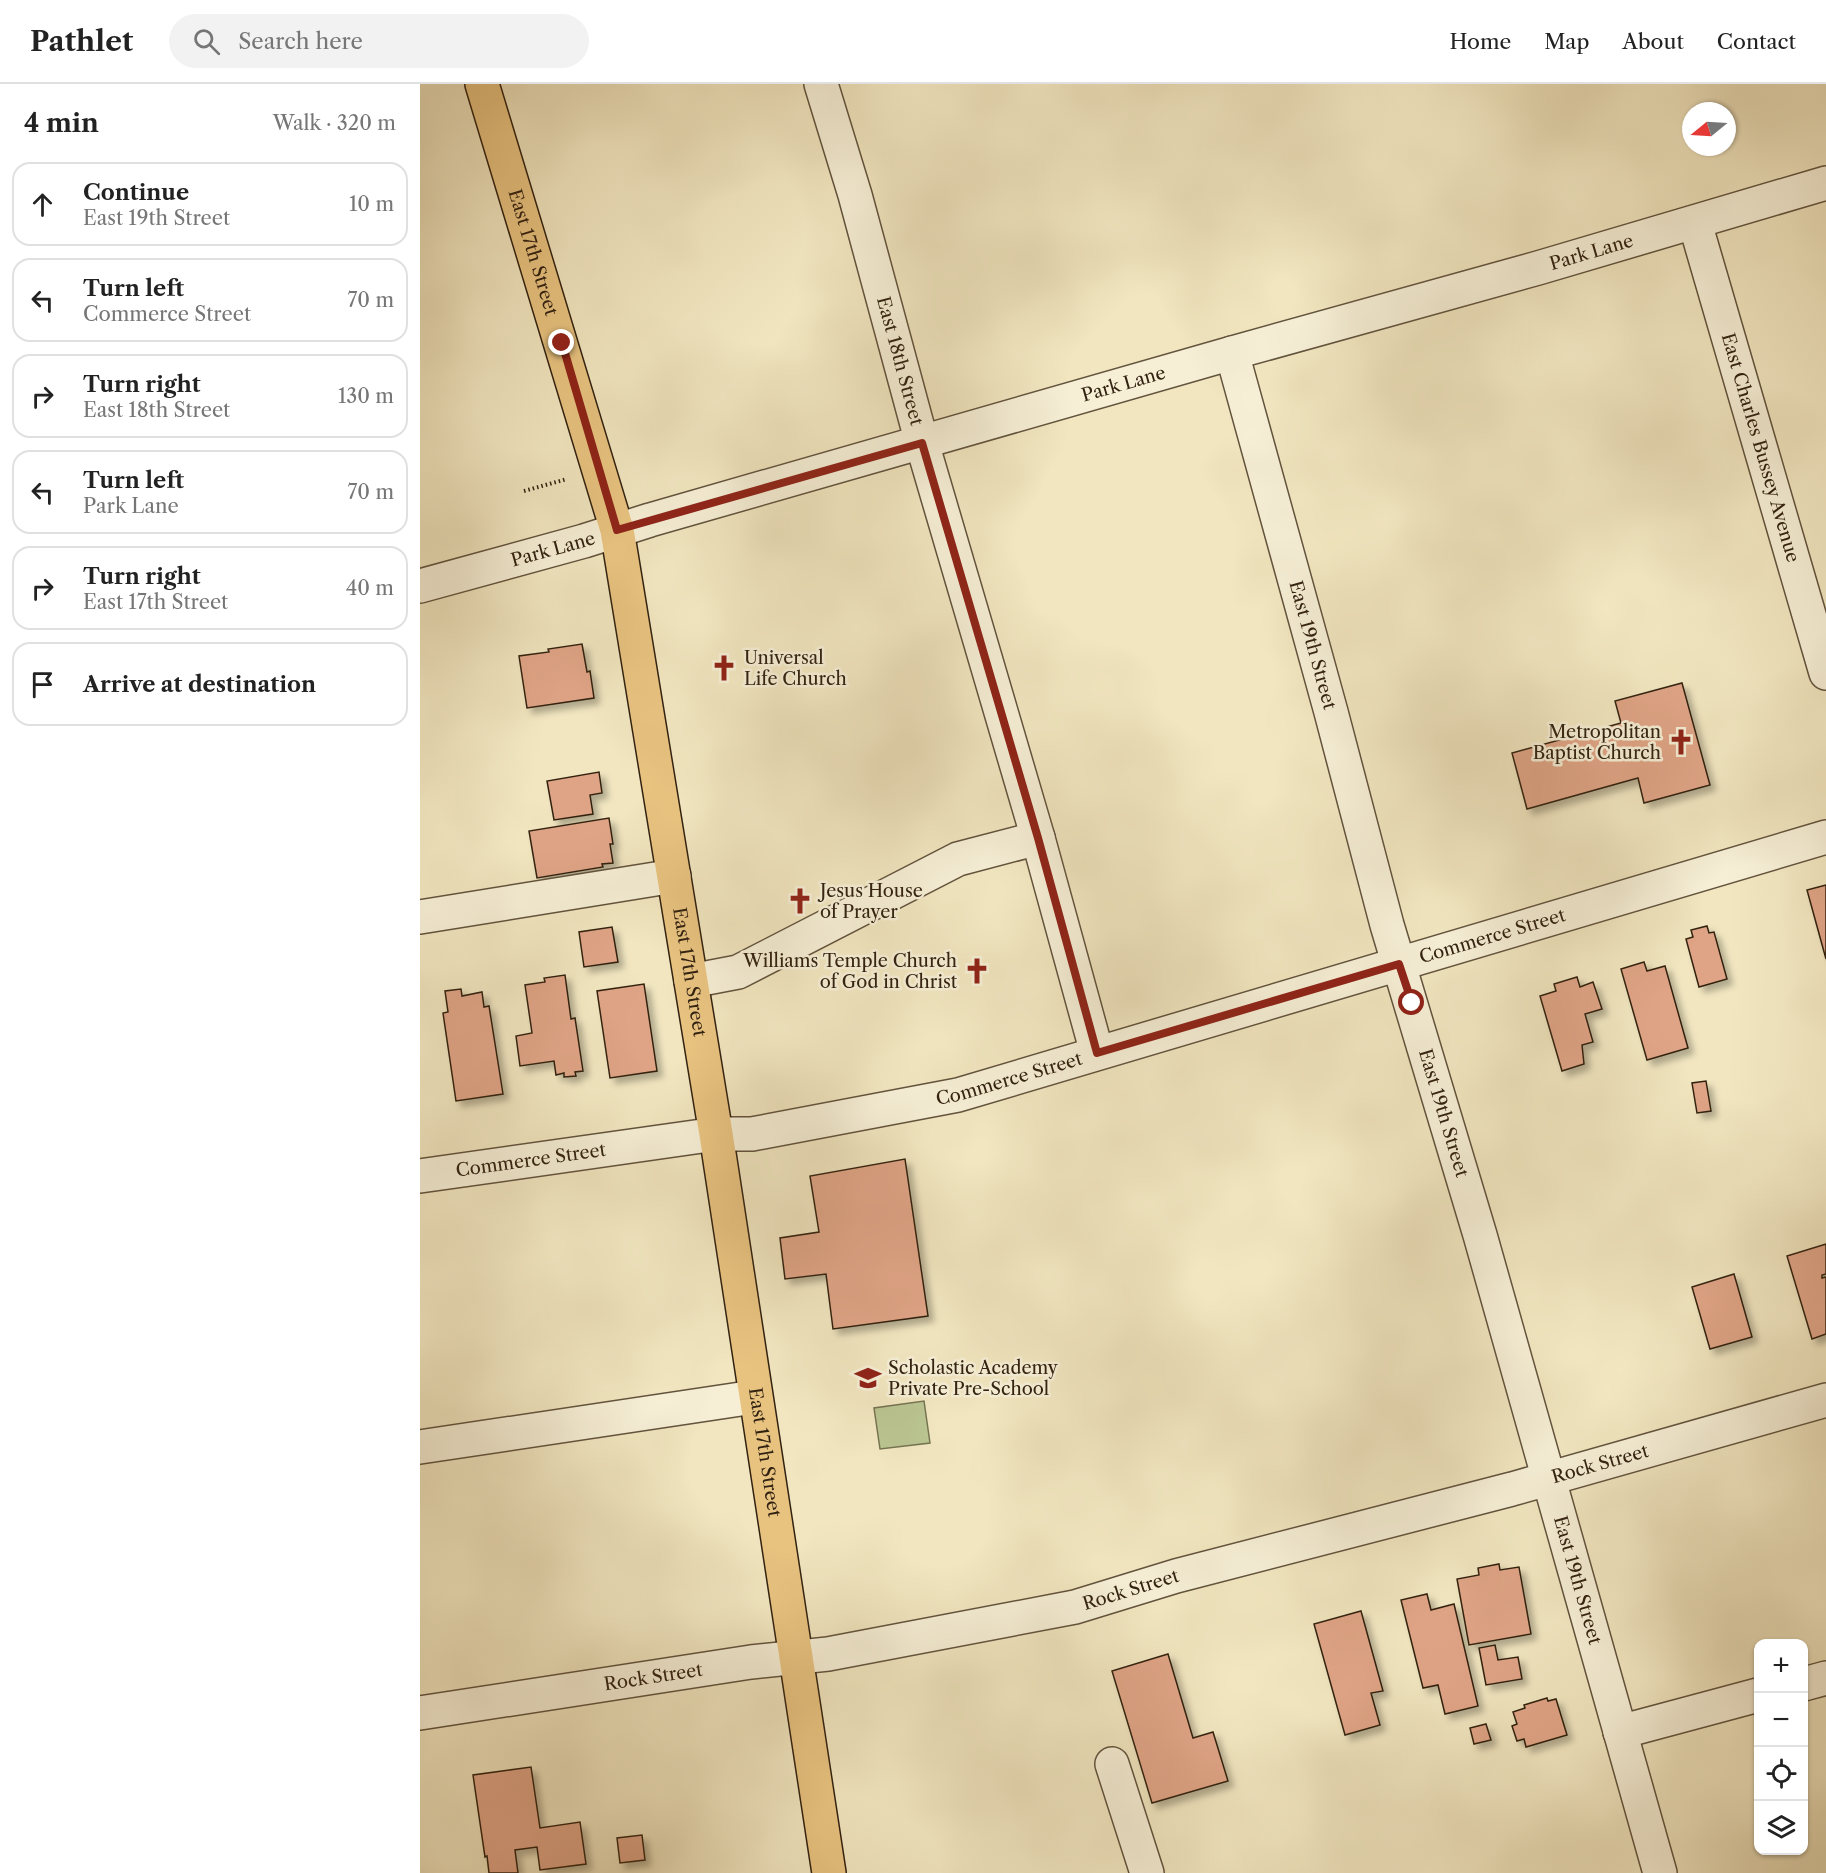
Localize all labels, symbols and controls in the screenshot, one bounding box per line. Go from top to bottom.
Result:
search box [169,14,589,68]
text: Pathlet [30,24,133,58]
icon: search [190,25,223,58]
text: Search here [238,28,363,55]
text: Home [1450,29,1511,54]
text: Map [1544,29,1589,54]
text: About [1622,29,1684,54]
text: Contact [1717,29,1796,54]
north arrow [1682,102,1736,156]
text: 4 min [24,107,99,139]
text: Walk · 320 m [273,111,396,135]
text: Continue [83,179,189,206]
street label: East 17th Street [504,187,563,319]
icon: ahead [26,188,59,221]
text: 10 m [349,192,394,216]
text: East 19th Street [83,206,230,230]
street label: Park Lane [1547,230,1636,275]
text: Turn left [83,275,184,302]
icon: left [26,284,59,317]
text: 70 m [348,288,394,312]
street label: East 18th Street [872,294,928,428]
text: Commerce Street [83,302,251,326]
route end [548,329,574,355]
street label: East Charles Bussey Avenue [1717,330,1804,565]
street label: Park Lane [1079,362,1168,407]
text: Turn right [83,371,201,398]
icon: right [26,380,59,413]
text: 130 m [338,384,394,408]
text: East 18th Street [83,398,230,422]
text: Turn left [83,467,184,494]
icon: left [26,476,59,509]
text: 70 m [348,480,394,504]
text: Park Lane [83,494,179,518]
street label: Park Lane [509,527,598,572]
text: Turn right [83,563,201,590]
icon: right [26,572,59,605]
text: 40 m [346,576,394,600]
street label: East 19th Street [1284,578,1341,713]
text: East 17th Street [83,590,228,614]
place label: Universal Life Church [744,647,847,690]
church icon: Universal Life Church [709,653,739,683]
icon: arrive [26,668,59,701]
text: Arrive at destination [83,671,316,698]
place label: Metropolitan Baptist Church [1533,721,1661,764]
church icon: Metropolitan Baptist Church [1666,727,1696,757]
place label: Jesus House of Prayer [817,880,923,923]
church icon: Jesus House of Prayer [785,886,815,916]
street label: Commerce Street [1417,904,1569,968]
street label: East 17th Street [668,906,711,1039]
place label: Williams Temple Church of God in Christ [742,950,958,993]
church icon: Williams Temple Church of God in Christ [962,956,992,986]
route start [1398,989,1424,1015]
street label: East 19th Street [1414,1046,1473,1180]
street label: Commerce Street [934,1048,1085,1110]
street label: Commerce Street [454,1139,608,1182]
place label: Scholastic Academy Private Pre-School [888,1357,1059,1400]
school or university icon: Scholastic Academy Private Pre-School [853,1363,883,1393]
street label: East 17th Street [744,1386,786,1519]
street label: Rock Street [1549,1440,1652,1488]
street label: East 19th Street [1549,1513,1606,1648]
street label: Rock Street [1080,1565,1182,1615]
map controls [1754,1639,1808,1855]
button: + [1754,1639,1808,1693]
street label: Rock Street [602,1659,705,1696]
button: − [1754,1693,1808,1747]
button: locate [1754,1747,1808,1801]
button: layers [1754,1801,1808,1855]

